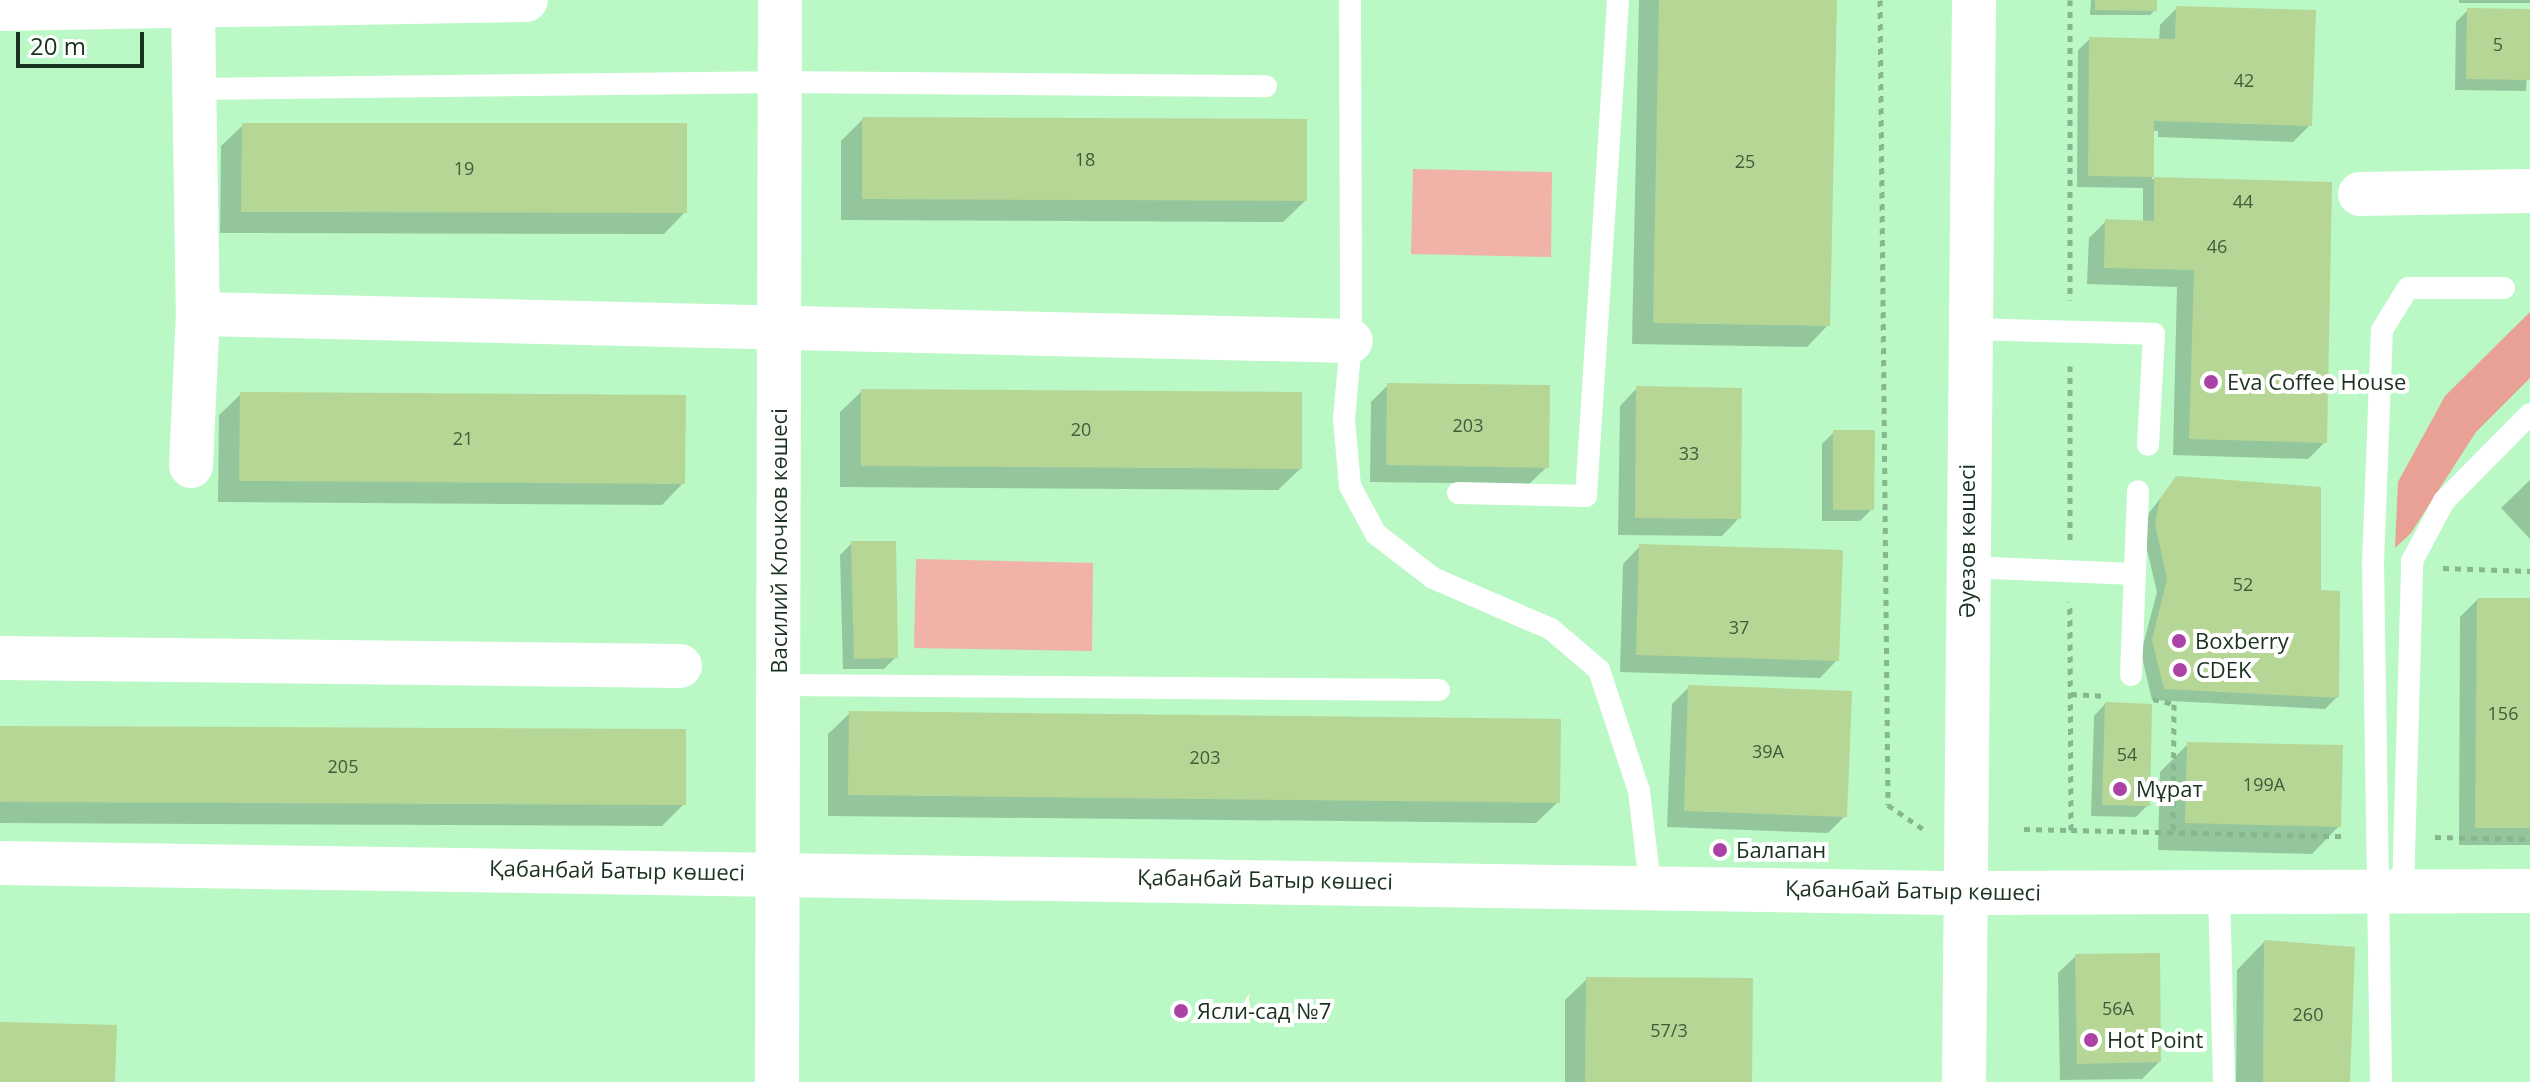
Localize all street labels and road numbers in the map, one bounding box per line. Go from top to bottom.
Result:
street label: Василий Клочков көшесі [766,408,792,674]
street label: Әуезов көшесі [1954,464,1980,618]
street label: Қабанбай Батыр көшесі [489,855,745,885]
street label: Қабанбай Батыр көшесі [1137,864,1393,894]
street label: Қабанбай Батыр көшесі [1785,875,2041,905]

